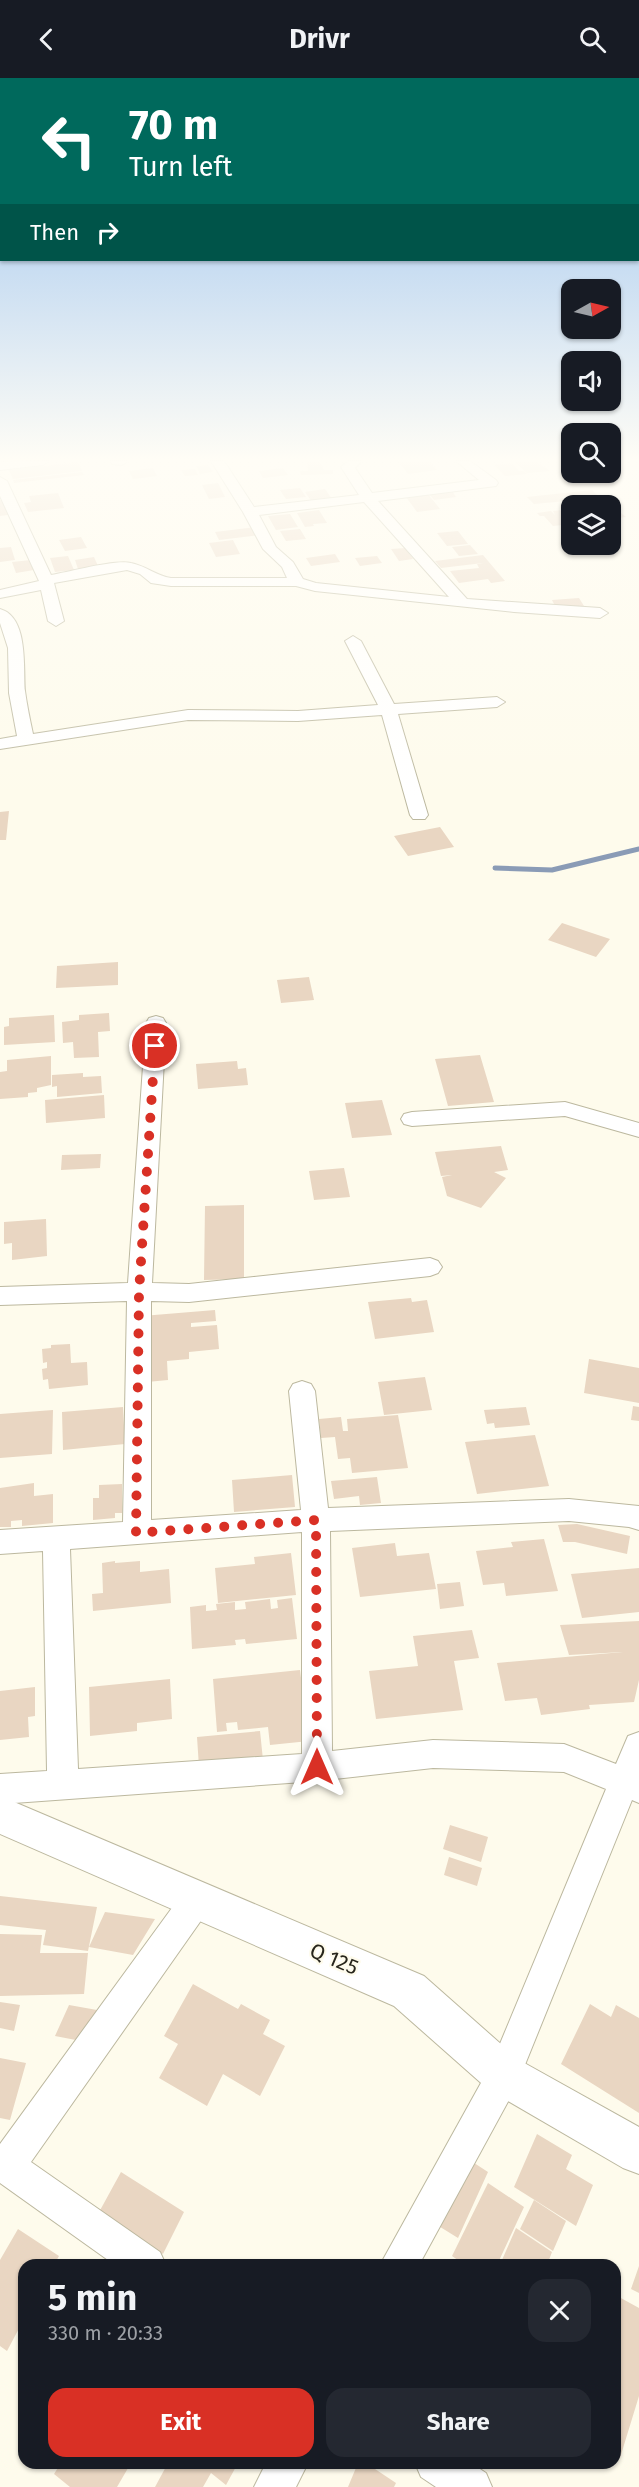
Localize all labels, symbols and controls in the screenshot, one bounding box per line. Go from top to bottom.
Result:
icon: back [30,23,63,56]
text: Drivr [289,23,350,55]
icon: search [576,23,609,56]
text: 70 m [129,100,218,150]
icon: left [30,102,108,180]
text: Turn left [129,151,232,183]
icon: right [91,216,124,249]
text: Then [30,219,79,246]
north arrow [561,279,621,339]
map controls [561,279,621,555]
button: sound [561,351,621,411]
button: search [561,423,621,483]
button: layers [561,495,621,555]
pin [129,1020,180,1071]
icon: arrive [138,1029,171,1062]
position arrow [285,1735,349,1799]
street label: Q 125 [306,1937,362,1981]
text: 5 min [48,2276,137,2320]
button: close [528,2279,591,2342]
text: 330 m · 20:33 [48,2321,163,2345]
button: Exit [48,2388,314,2457]
button: Share [326,2388,591,2457]

